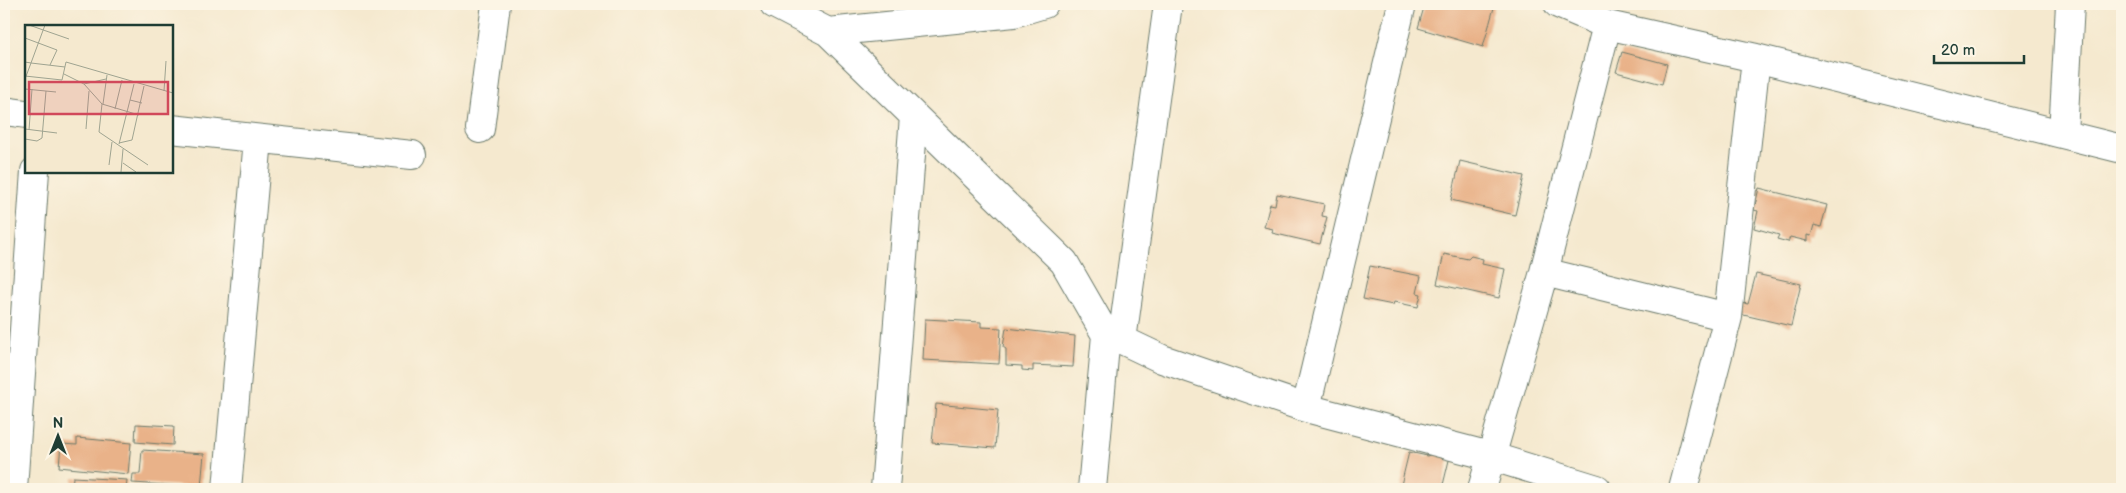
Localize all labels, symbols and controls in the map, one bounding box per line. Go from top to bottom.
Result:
inset map [25,25,172,172]
scale bar [1934,32,2024,64]
text: 20 m [1941,41,1975,60]
north arrow [32,410,82,460]
text: N [53,415,63,432]

